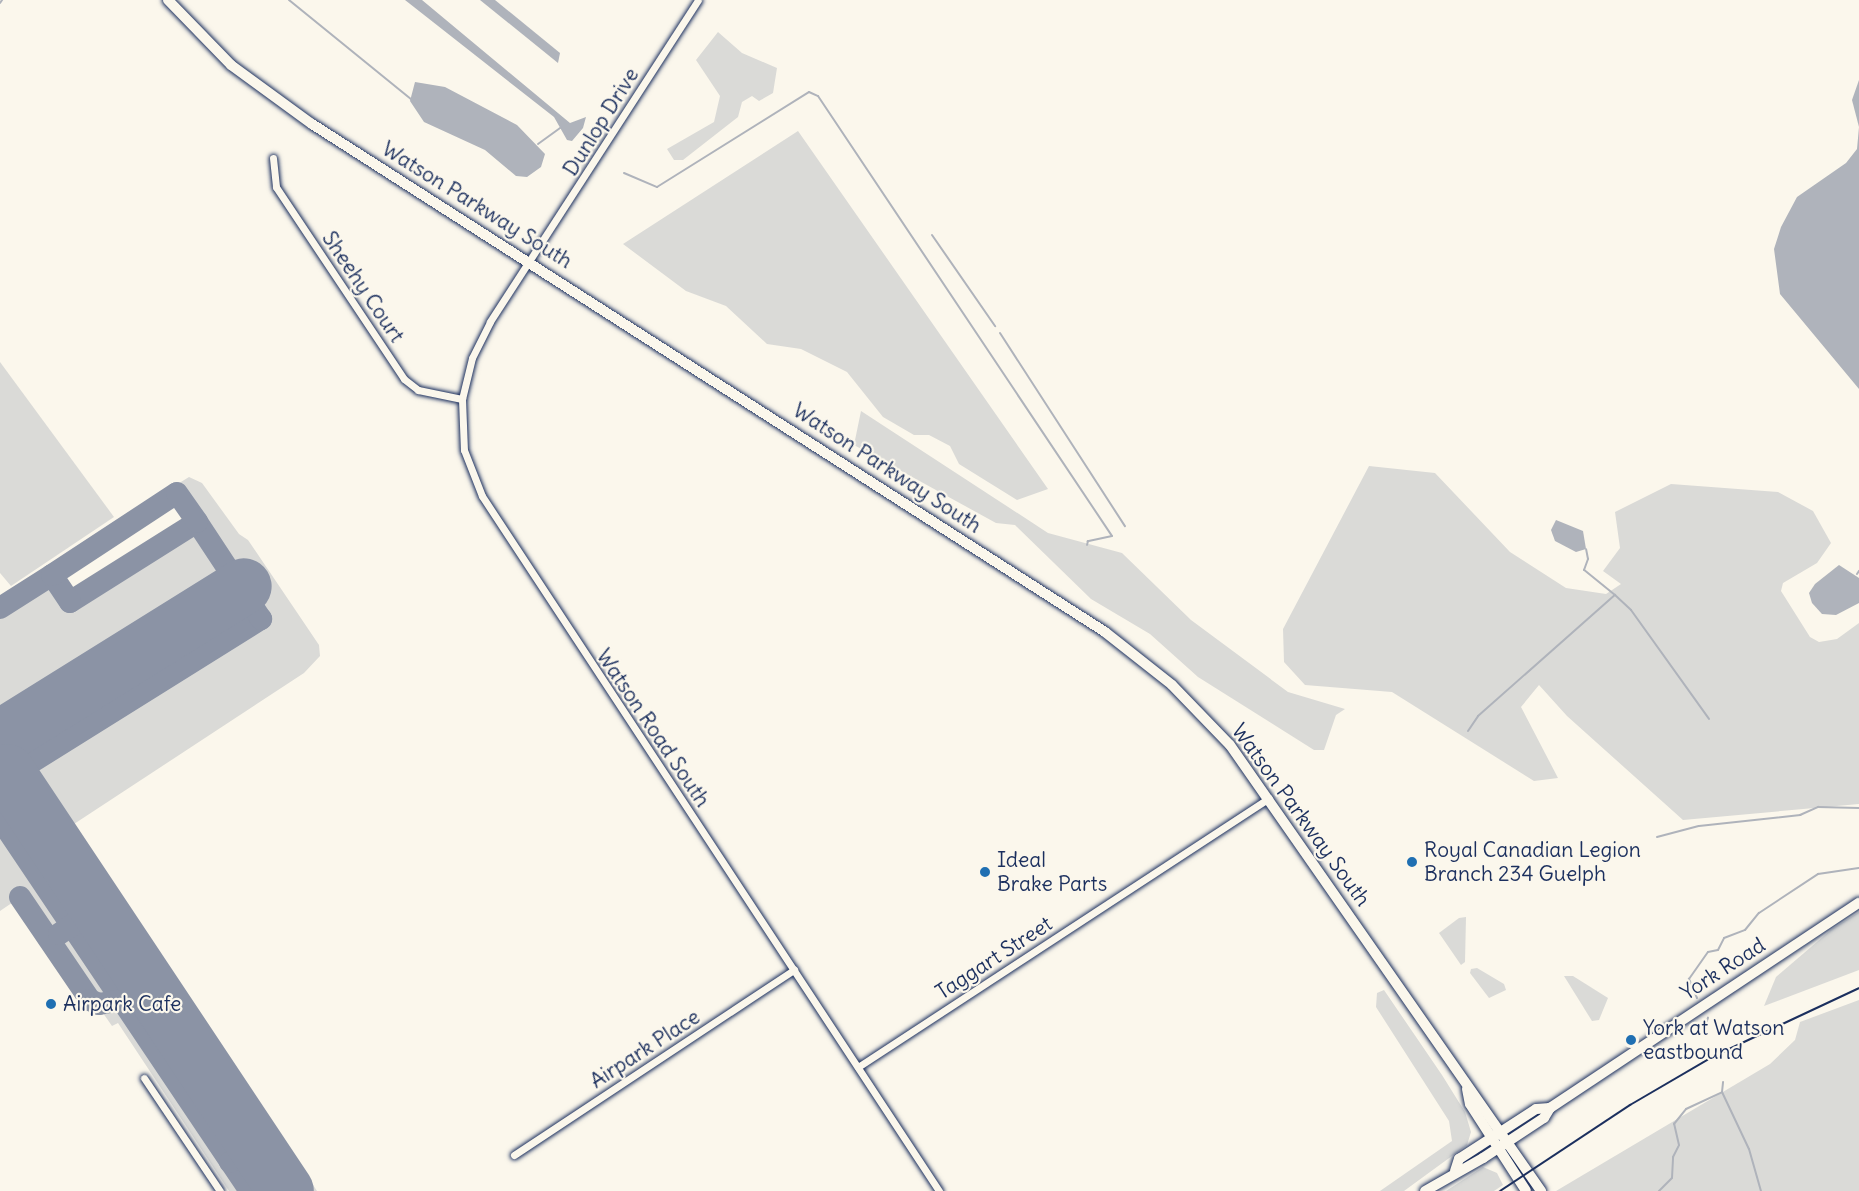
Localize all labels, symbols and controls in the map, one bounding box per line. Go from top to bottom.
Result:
street label: Dunlop Drive [558,63,644,181]
street label: Watson Parkway South [377,136,577,274]
street label: Sheehy Court [317,227,409,347]
street label: Watson Parkway South [788,398,986,538]
street label: Watson Road South [591,644,715,812]
street label: Watson Parkway South [1226,719,1376,911]
place label: Royal Canadian Legion Branch 234 Guelph [1424,837,1641,887]
place label: Ideal Brake Parts [997,847,1107,897]
marker: Royal Canadian Legion Branch 234 Guelph [1405,855,1419,869]
marker: Ideal Brake Parts [978,865,992,879]
street label: Taggart Street [931,911,1057,1005]
street label: York Road [1676,932,1770,1006]
place label: Airpark Cafe [63,991,181,1017]
marker: Airpark Cafe [44,997,58,1011]
street label: Airpark Place [585,1004,705,1094]
place label: York at Watson eastbound [1643,1015,1784,1065]
marker: York at Watson eastbound [1624,1033,1638,1047]

